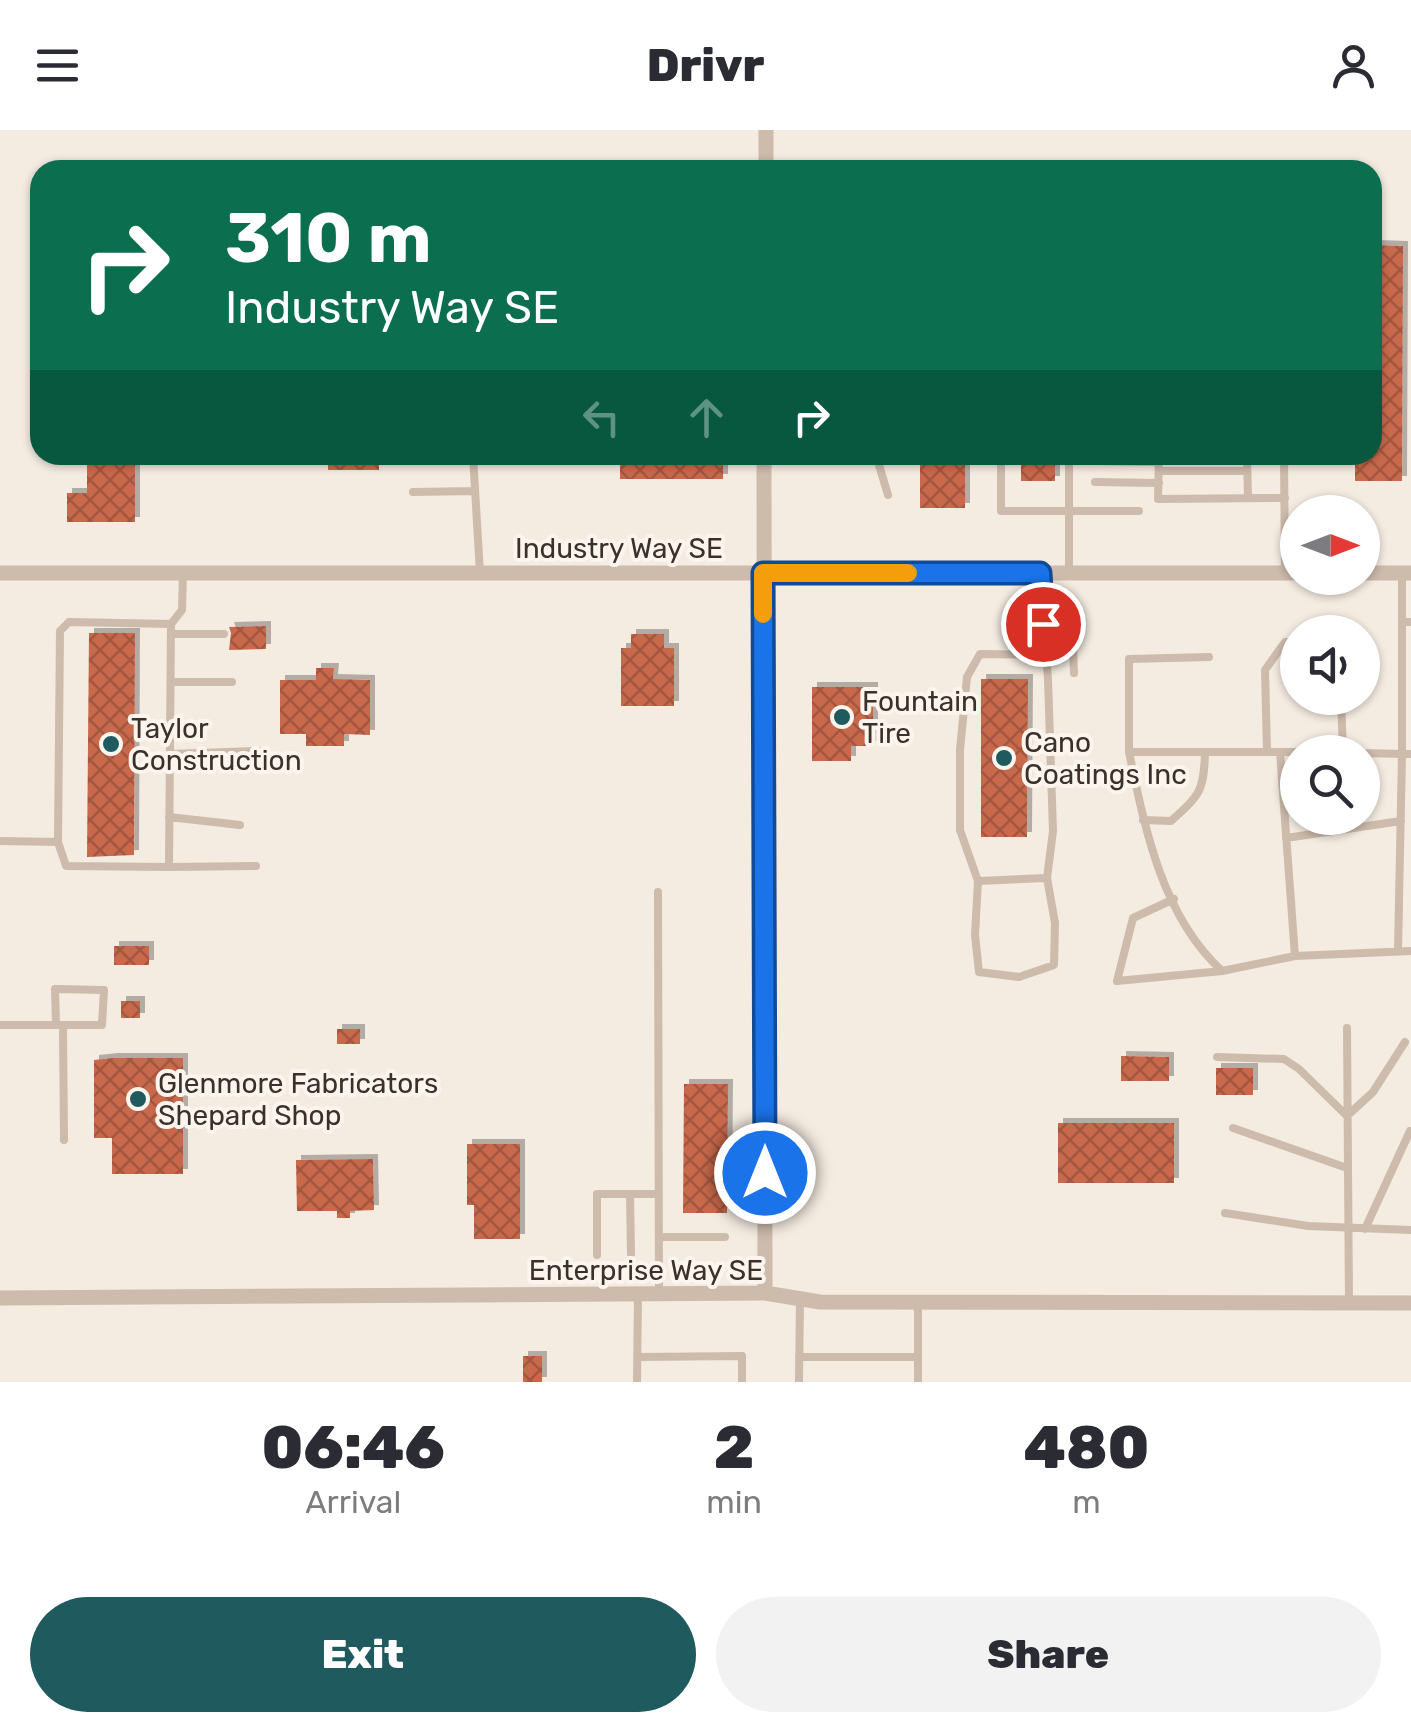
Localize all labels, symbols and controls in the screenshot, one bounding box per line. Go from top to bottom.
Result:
icon: menu [30,38,85,93]
icon: person [1326,38,1381,93]
text: Drivr [647,39,764,92]
text: 310 m [225,197,432,280]
icon: right [60,200,190,330]
text: Industry Way SE [225,281,559,334]
icon: left [574,390,629,445]
icon: ahead [679,390,734,445]
icon: right [784,390,839,445]
north arrow [1280,495,1380,595]
map controls [1280,495,1380,835]
street label: Industry Way SE [515,532,723,565]
pin [1001,582,1086,667]
icon: arrive [1016,597,1071,652]
button: sound [1280,615,1380,715]
place label: Fountain Tire [862,685,978,750]
marker: Fountain Tire [831,706,853,728]
place label: Taylor Construction [131,712,302,777]
place label: Cano Coatings Inc [1024,726,1187,791]
marker: Taylor Construction [100,733,122,755]
button: search [1280,735,1380,835]
marker: Cano Coatings Inc [993,747,1015,769]
place label: Glenmore Fabricators Shepard Shop [158,1067,438,1132]
marker: Glenmore Fabricators Shepard Shop [127,1088,149,1110]
position arrow [713,1121,817,1225]
street label: Enterprise Way SE [529,1254,763,1287]
text: 06:46 [261,1412,445,1483]
text: 2 [714,1412,754,1483]
text: 480 [1023,1412,1150,1483]
text: Arrival [305,1483,401,1521]
text: min [706,1483,762,1521]
text: m [1072,1483,1101,1521]
button: Exit [30,1597,696,1712]
button: Share [716,1597,1381,1712]

